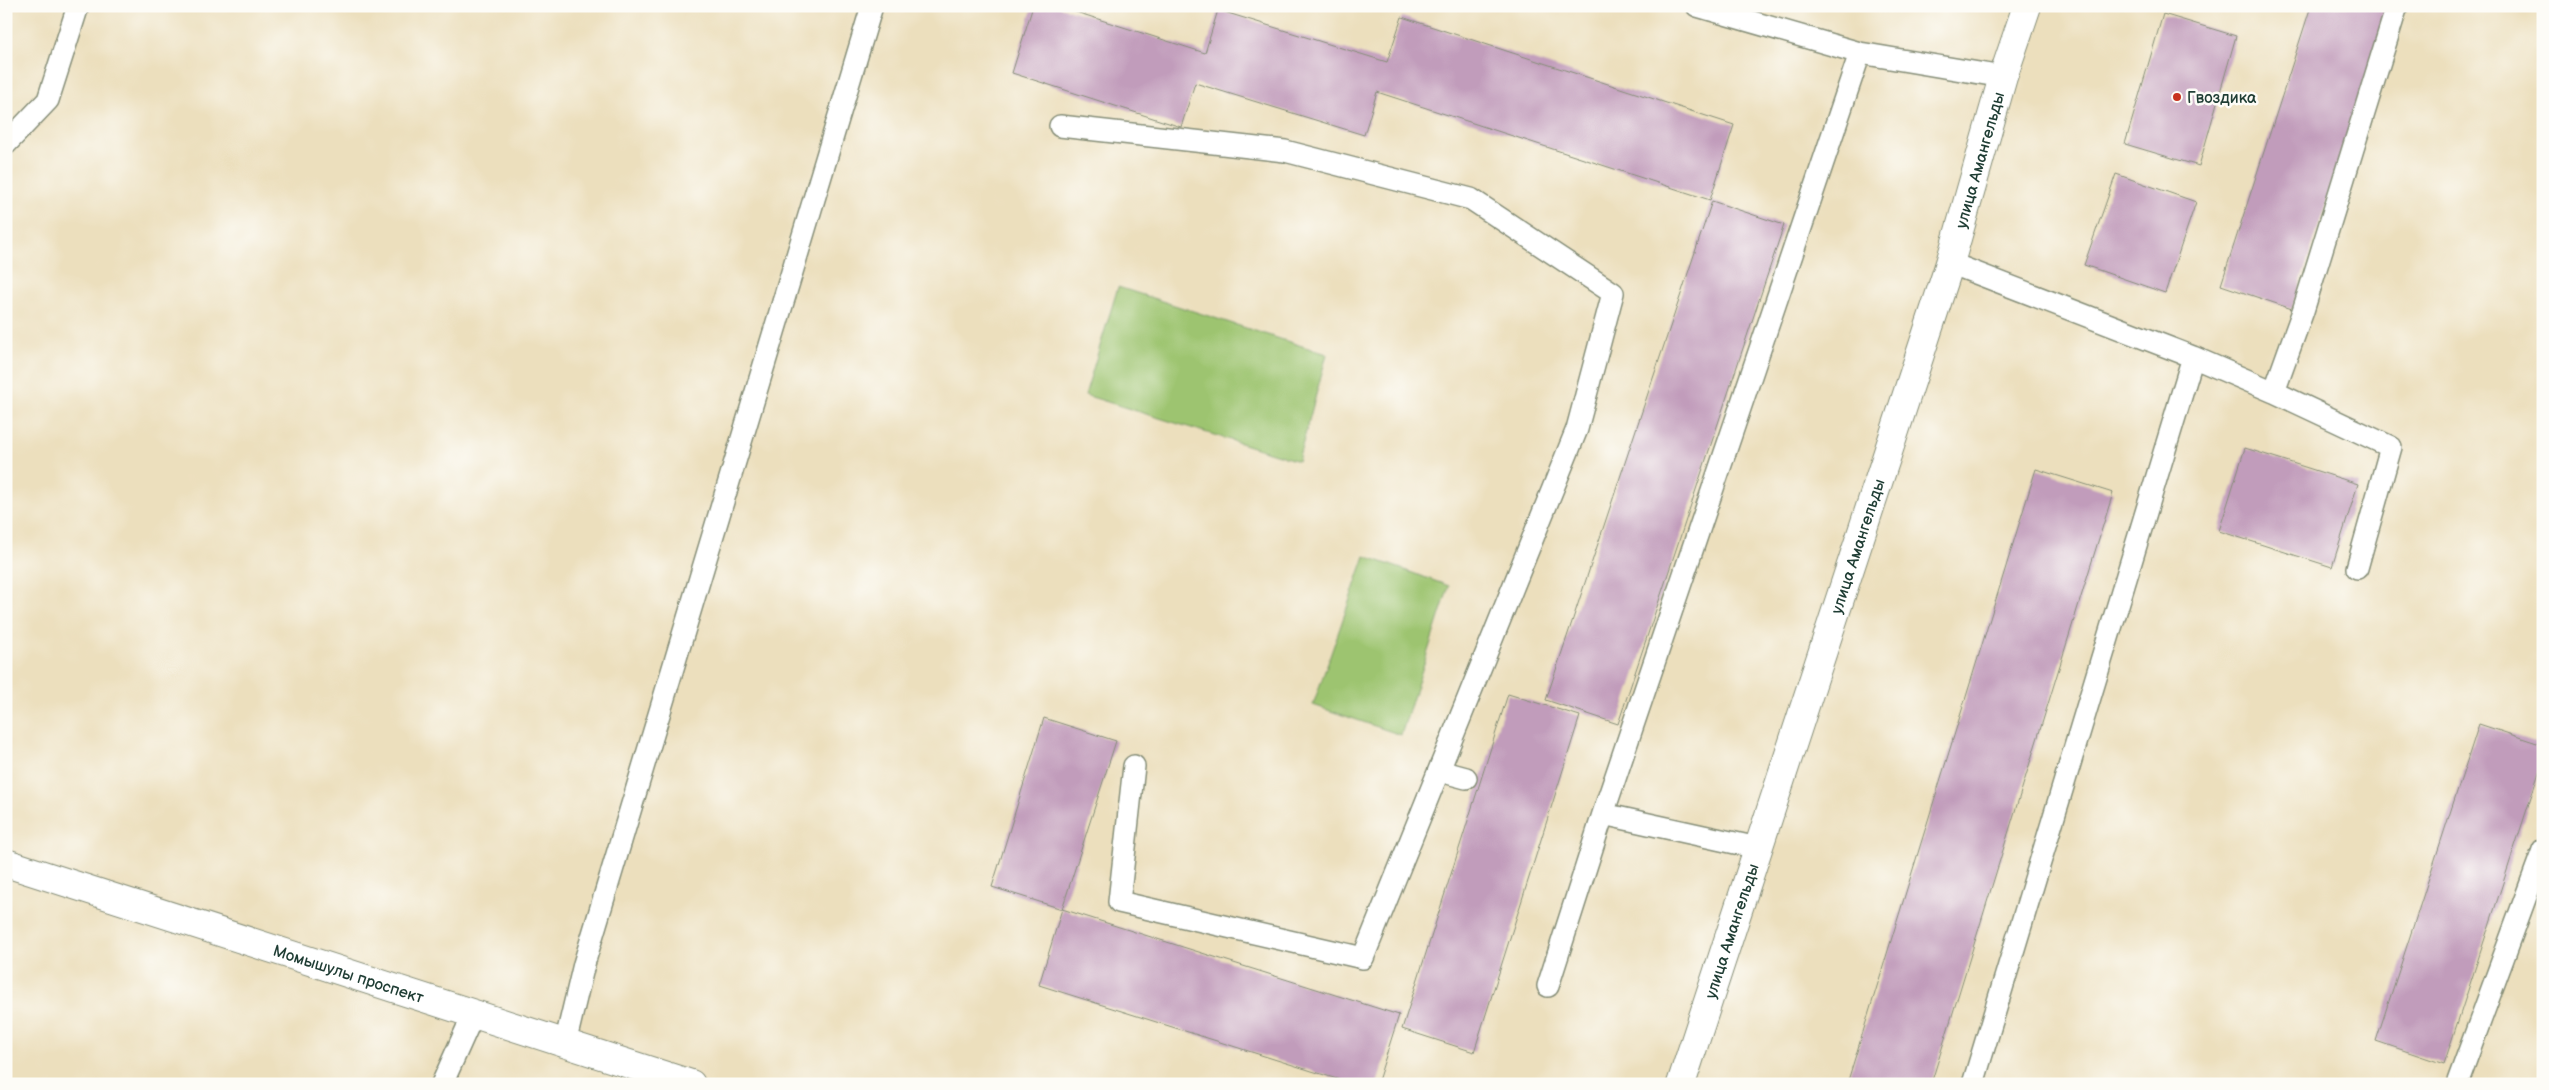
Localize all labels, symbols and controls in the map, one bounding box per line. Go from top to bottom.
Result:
place label: Гвоздика [2187,89,2257,108]
street label: улица Амангельды [1952,90,2009,231]
marker: Гвоздика [2171,91,2183,103]
street label: улица Амангельды [1828,477,1890,617]
street label: улица Амангельды [1702,862,1764,1001]
street label: Момышулы проспект [270,942,426,1008]

